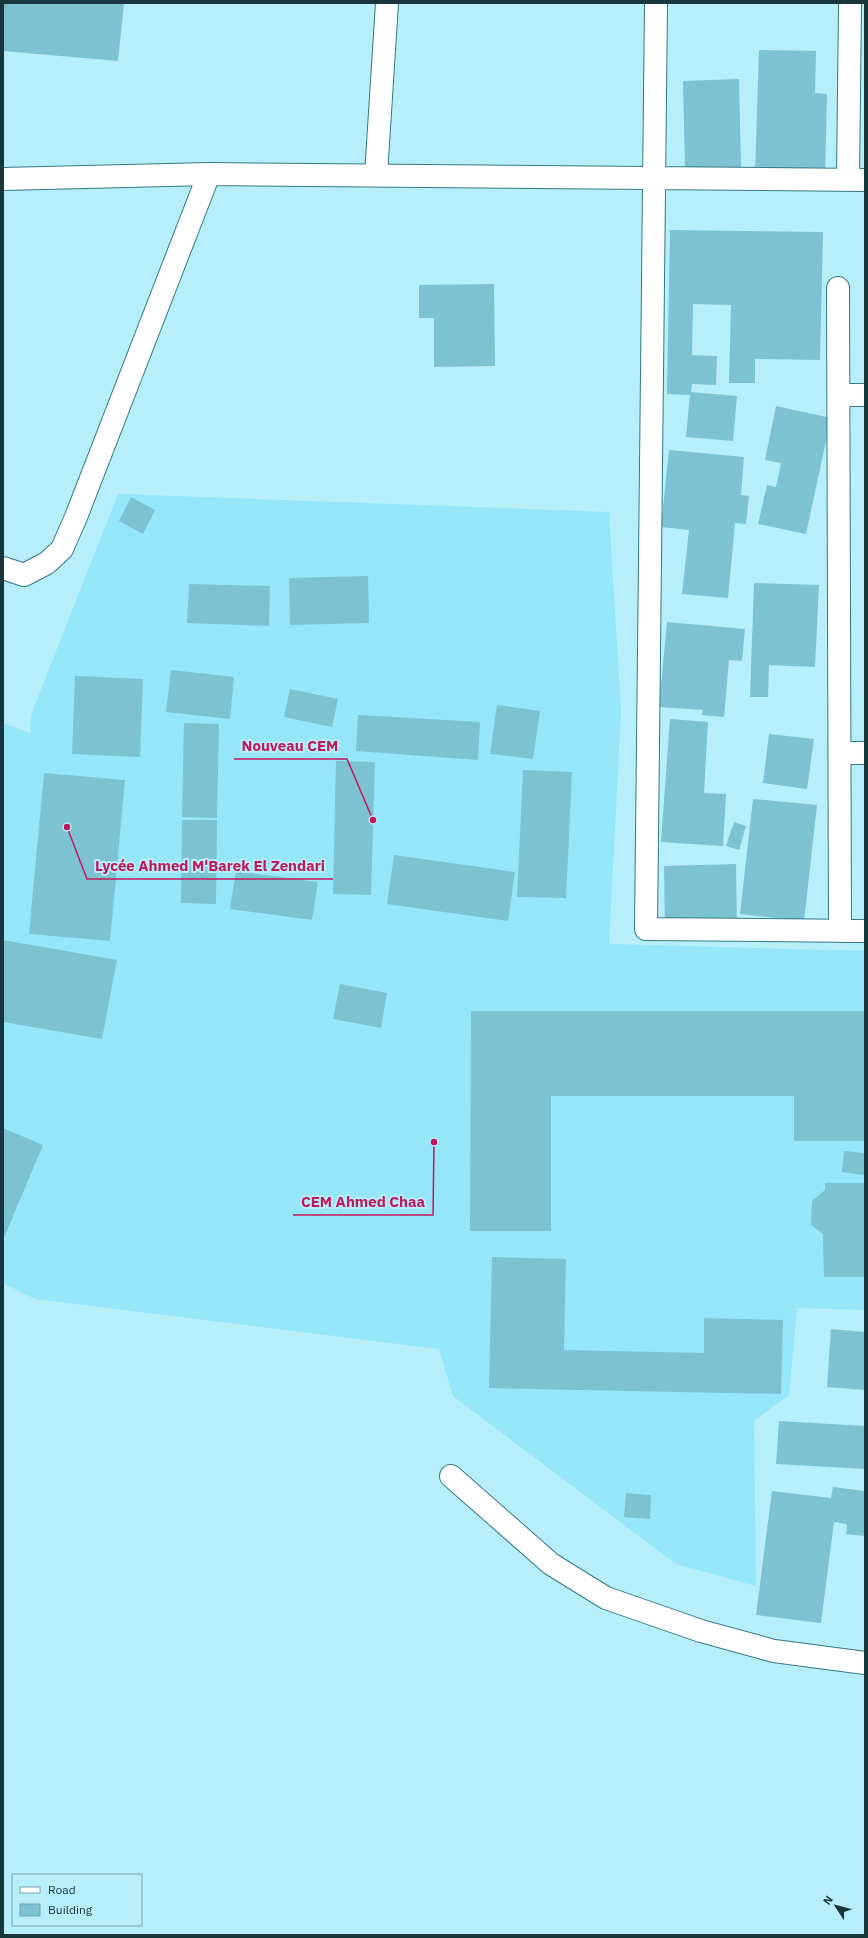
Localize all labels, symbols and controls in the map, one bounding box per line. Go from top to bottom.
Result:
callout: Nouveau CEM [234,732,347,759]
text: Nouveau CEM [242,736,338,755]
callout: Lycée Ahmed M'Barek El Zendari [87,852,333,879]
text: Lycée Ahmed M'Barek El Zendari [95,856,325,875]
callout: CEM Ahmed Chaa [293,1188,433,1215]
text: CEM Ahmed Chaa [301,1192,426,1211]
legend [12,1874,142,1926]
text: Road [48,1882,76,1897]
north arrow [816,1886,856,1926]
text: N [820,1893,836,1907]
text: Building [48,1902,93,1917]

